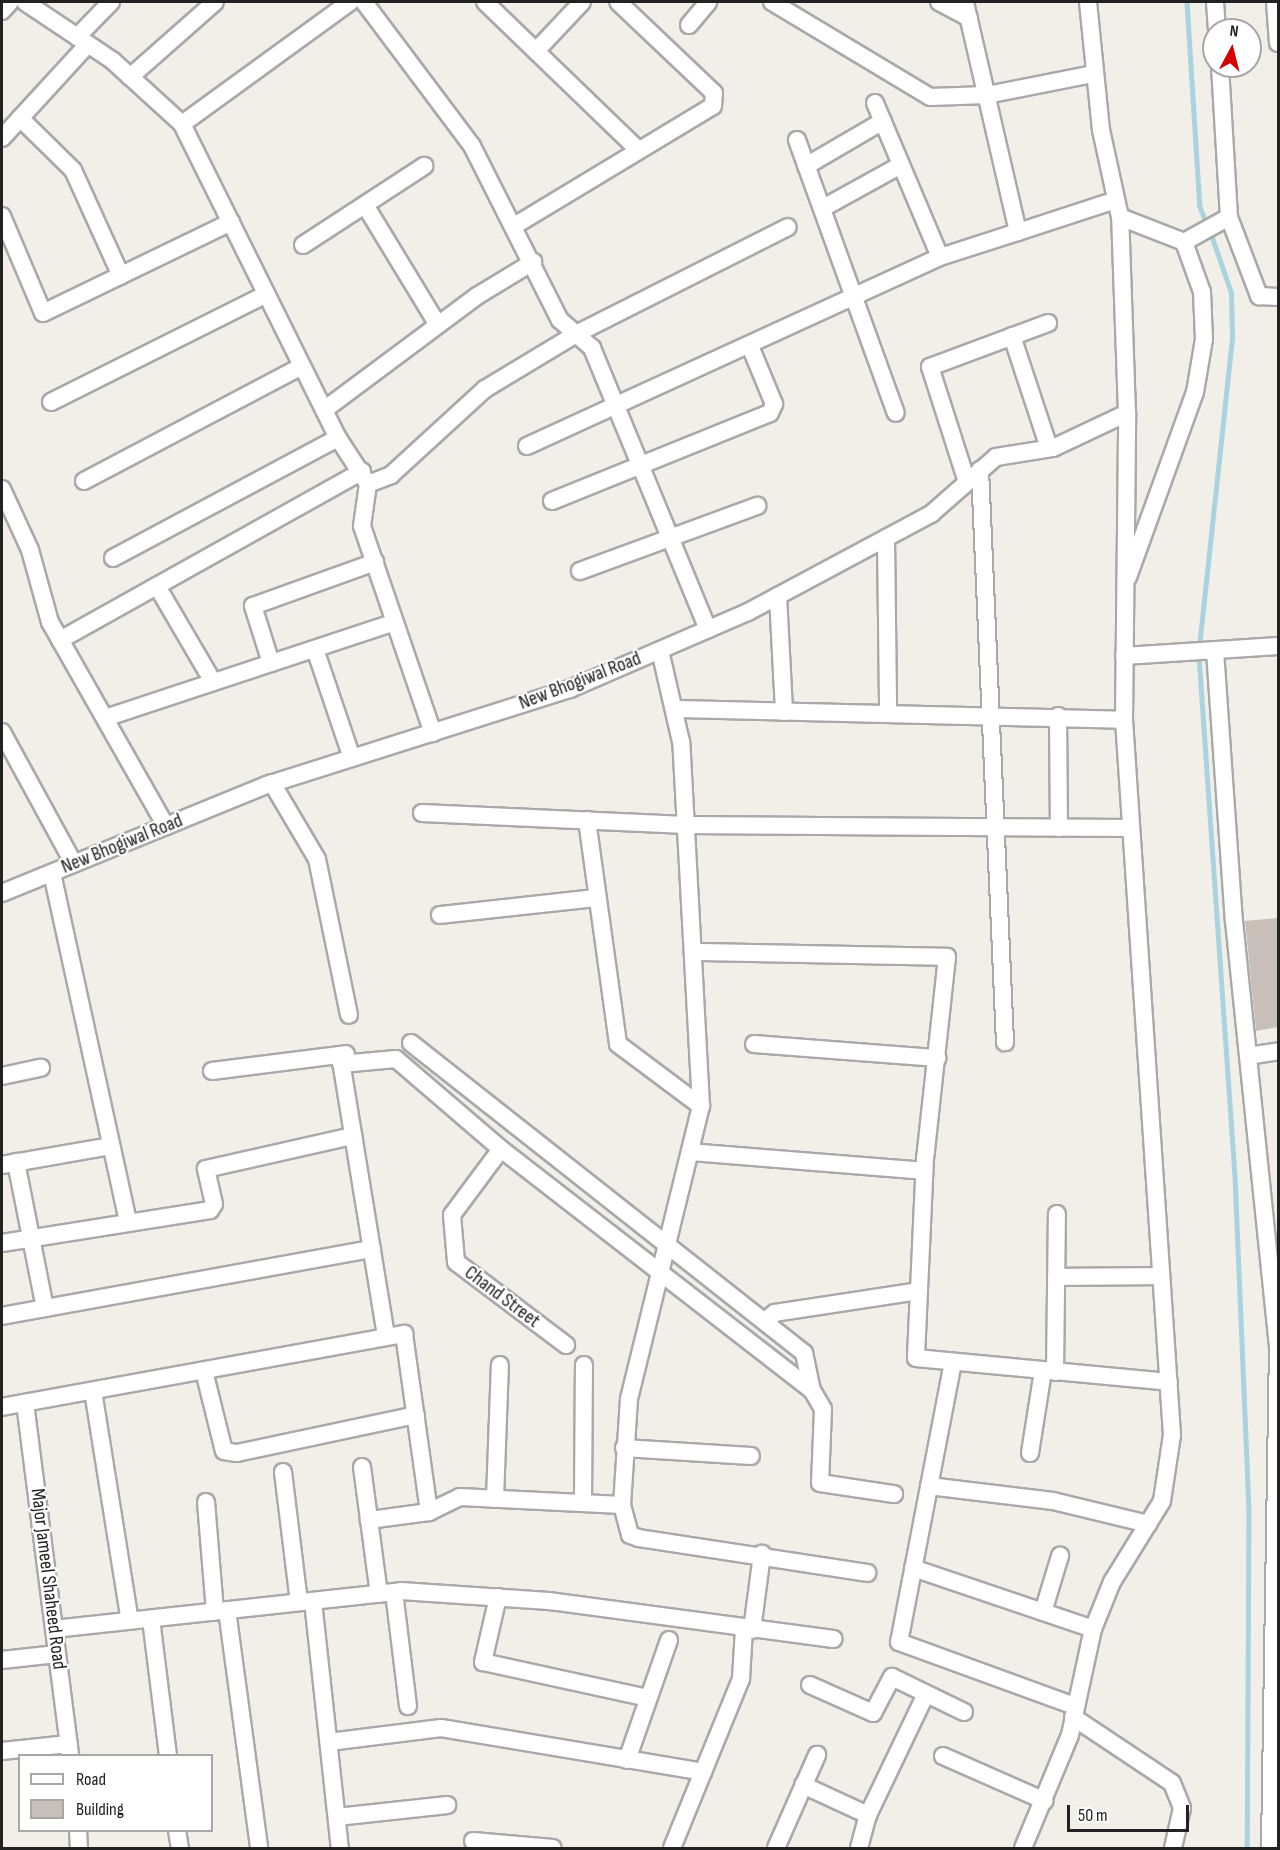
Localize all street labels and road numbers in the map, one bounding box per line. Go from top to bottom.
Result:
street label: New Bhogiwal Road [516,647,644,715]
street label: New Bhogiwal Road [58,809,186,879]
street label: Chand Street [460,1261,544,1333]
street label: Major Jameel Shaheed Road [25,1487,71,1671]

